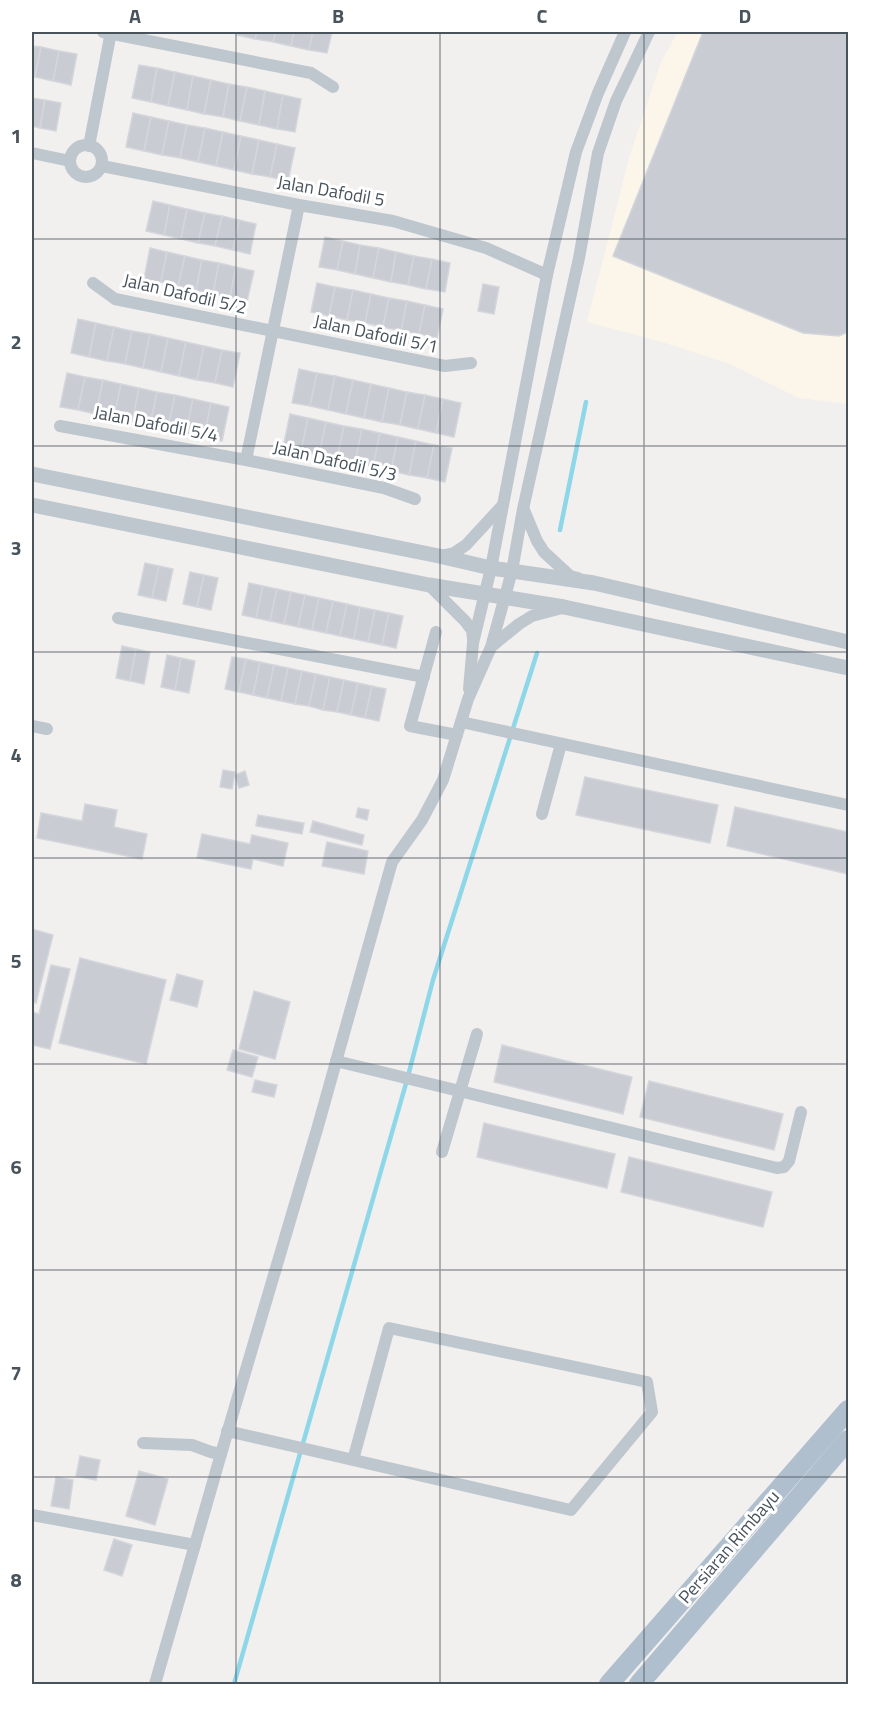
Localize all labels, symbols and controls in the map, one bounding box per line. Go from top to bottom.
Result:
text: A [129,0,141,31]
text: B [332,0,344,31]
text: C [537,0,548,31]
text: D [739,0,751,31]
text: 1 [10,120,22,151]
street label: Jalan Dafodil 5 [275,168,387,213]
street label: Jalan Dafodil 5/2 [121,266,250,321]
street label: Jalan Dafodil 5/1 [312,307,441,360]
text: 2 [10,326,22,357]
street label: Jalan Dafodil 5/4 [92,398,221,449]
street label: Jalan Dafodil 5/3 [271,433,400,488]
text: 3 [10,532,22,563]
text: 4 [10,739,22,770]
text: 5 [10,945,22,976]
text: 6 [10,1151,22,1182]
text: 7 [10,1357,22,1388]
street label: Persiaran Rimbayu [672,1484,786,1609]
text: 8 [10,1564,22,1595]

